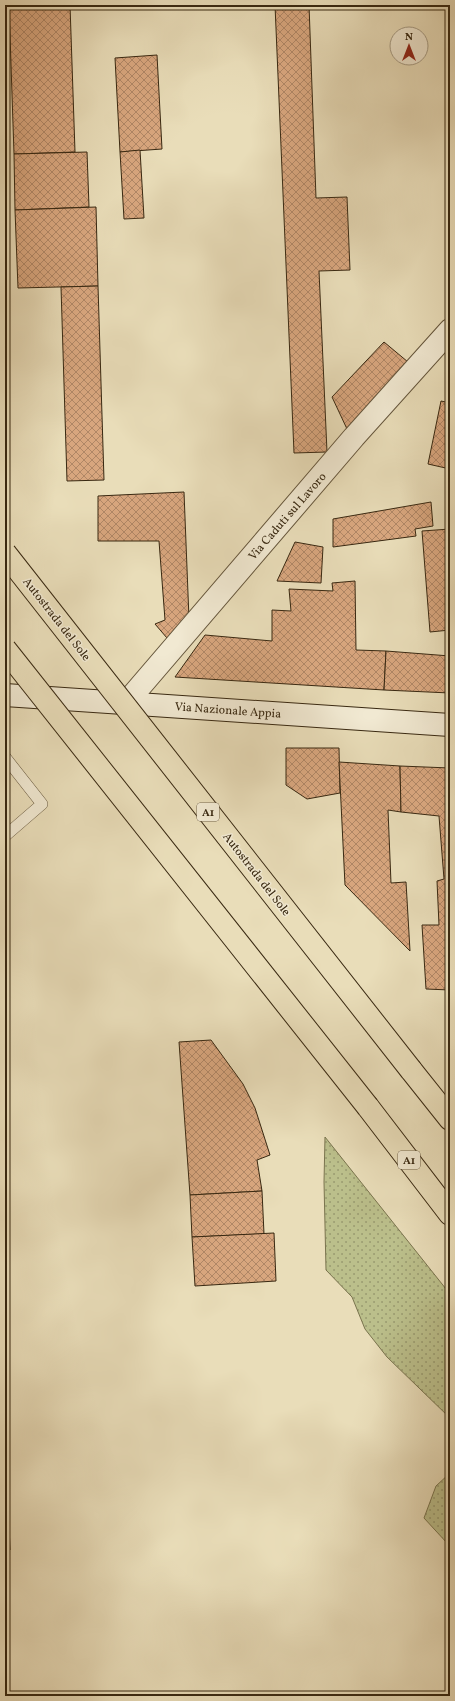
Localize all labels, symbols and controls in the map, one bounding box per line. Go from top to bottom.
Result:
north arrow [389,26,429,66]
text: N [405,30,413,45]
street label: Via Caduti sul Lavoro [245,469,330,564]
street label: Autostrada del Sole [19,575,94,665]
street label: Via Nazionale Appia [174,699,282,723]
road number: A1 [197,803,219,821]
street label: Autostrada del Sole [219,830,294,920]
road number: A1 [398,1151,420,1169]

